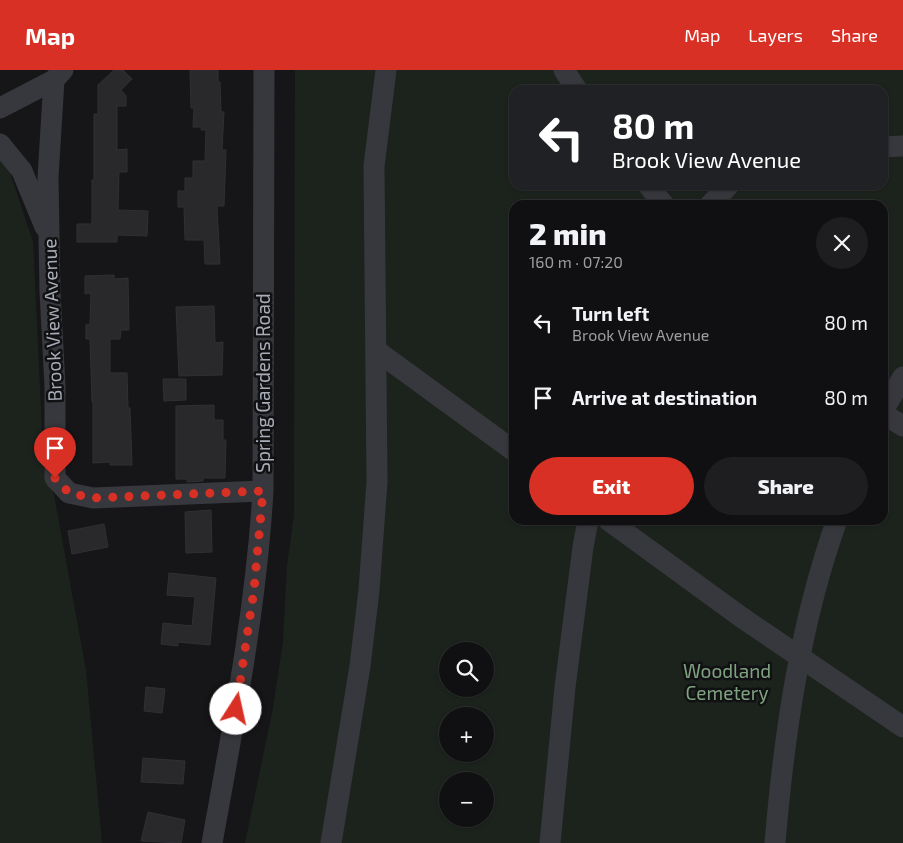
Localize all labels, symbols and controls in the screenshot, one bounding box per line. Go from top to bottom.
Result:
text: Map [25,21,75,50]
text: Map [684,24,720,46]
text: Layers [748,24,803,46]
text: Share [831,24,878,46]
text: 80 m [612,104,694,146]
icon: left [529,105,594,170]
text: Brook View Avenue [612,146,801,172]
text: 2 min [529,215,607,251]
button: close [816,217,868,269]
street label: Brook View Avenue [37,238,66,402]
text: 160 m · 07:20 [529,252,623,271]
street label: Spring Gardens Road [251,293,274,473]
text: Turn left [572,302,649,325]
icon: left [529,309,557,337]
text: 80 m [824,311,868,334]
text: Brook View Avenue [572,325,709,344]
icon: arrive [529,384,557,412]
text: Arrive at destination [572,386,757,409]
text: 80 m [824,386,868,409]
pin [34,427,76,478]
icon: arrive [41,434,69,462]
button: Exit [529,457,694,515]
button: Share [704,457,868,515]
map controls [439,642,494,827]
button: search [439,642,494,697]
park label: Woodland Cemetery [683,659,771,704]
position arrow [209,682,261,734]
button: + [439,707,494,762]
button: − [439,772,494,827]

